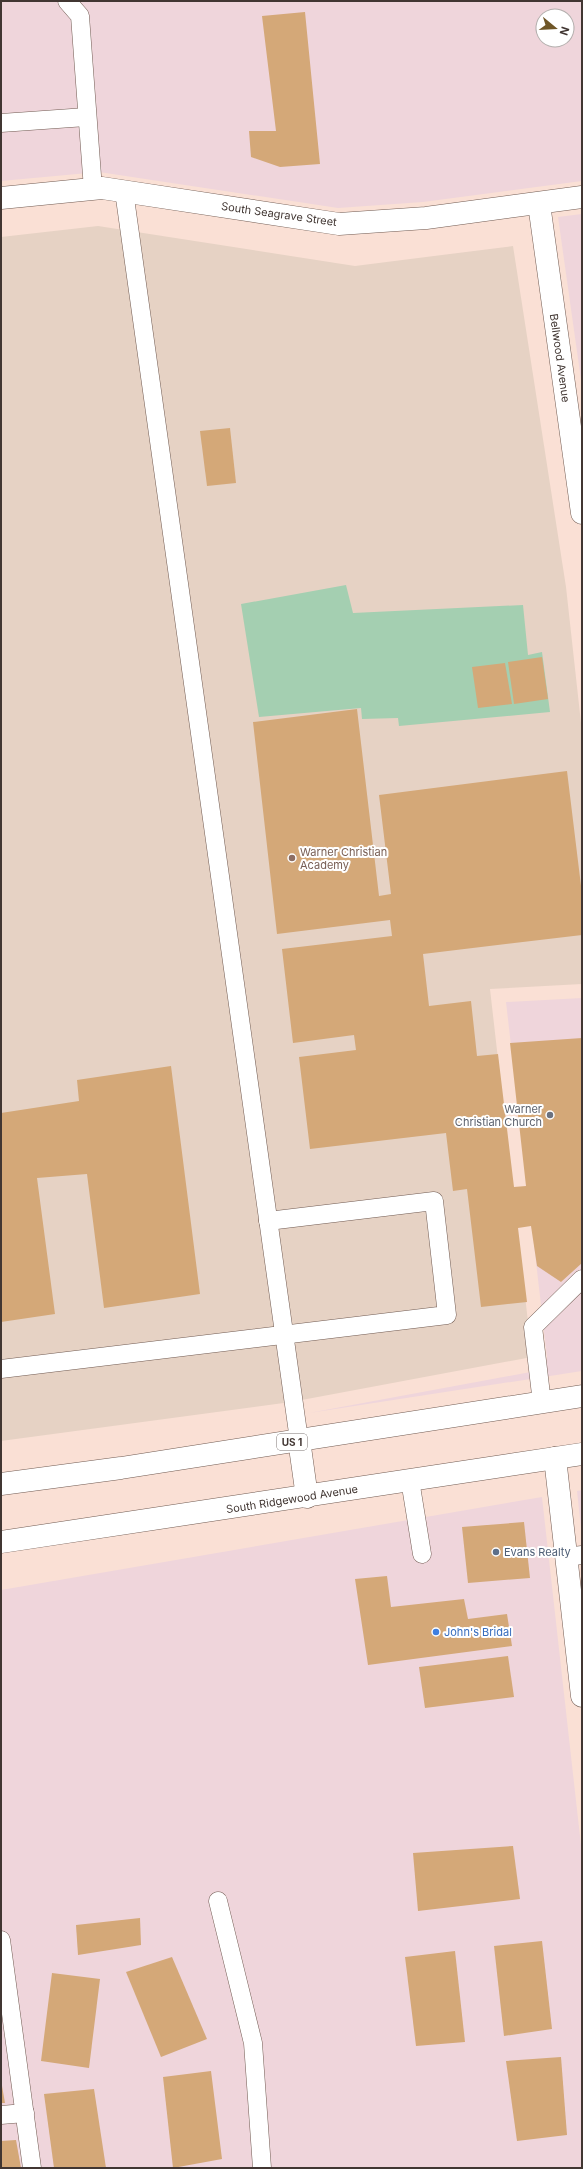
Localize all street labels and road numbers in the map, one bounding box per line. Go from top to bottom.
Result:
street label: South Seagrave Street [220,199,338,229]
street label: Bellwood Avenue [547,313,573,403]
road number: US 1 [277,1434,307,1450]
street label: South Ridgewood Avenue [225,1482,359,1516]

